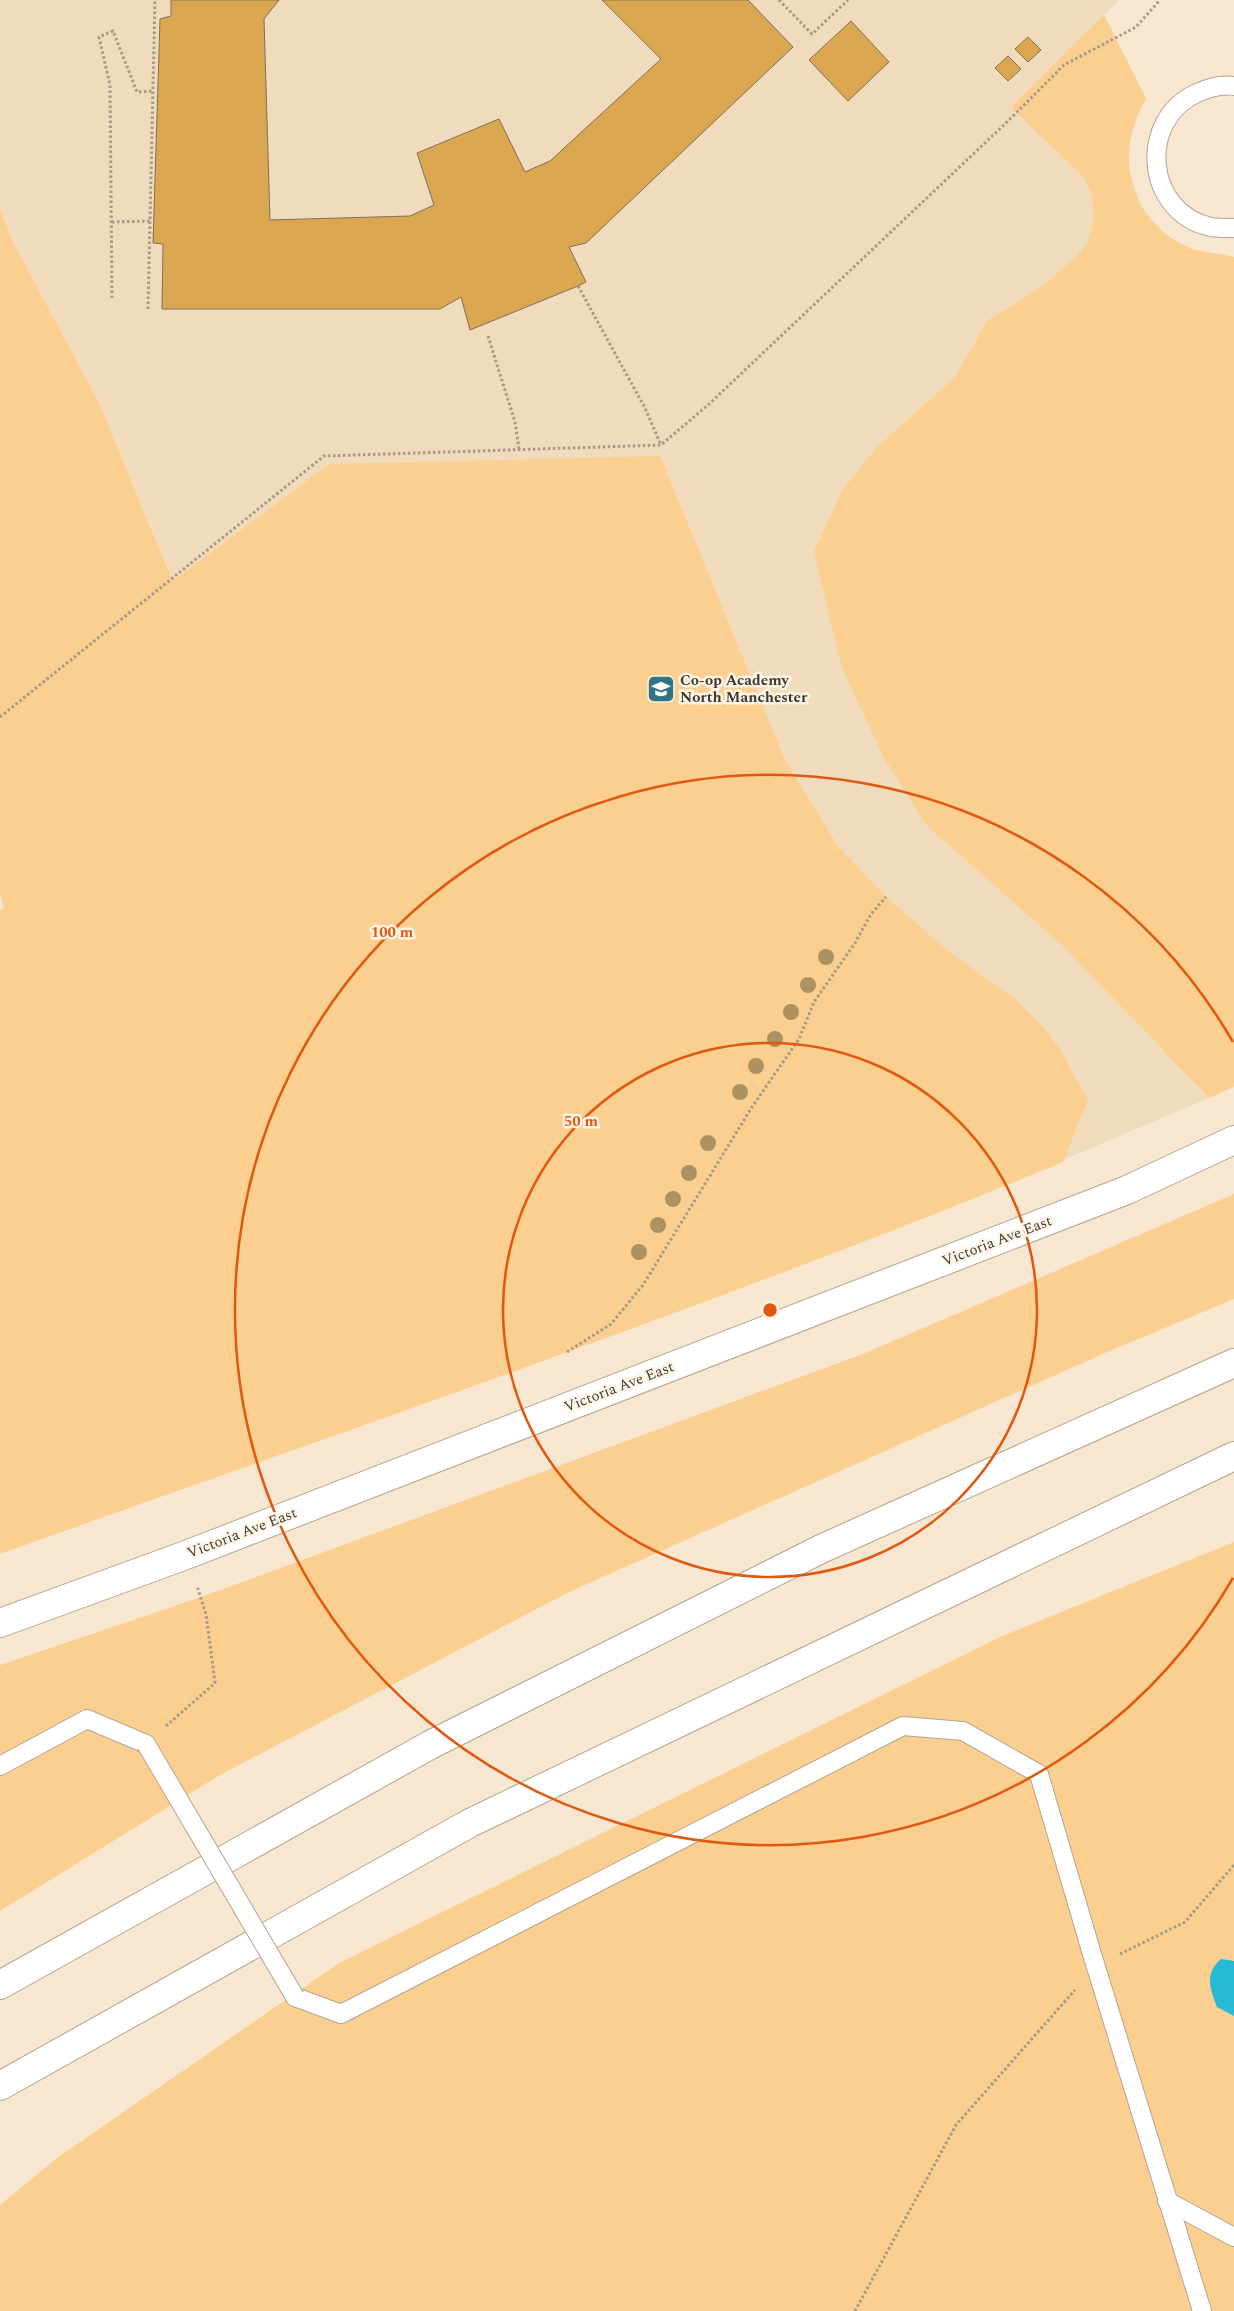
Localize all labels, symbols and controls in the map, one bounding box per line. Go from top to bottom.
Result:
place label: Co-op Academy North Manchester [680,669,808,709]
school or university icon: Co-op Academy North Manchester [646,674,676,704]
text: 100 m [371,921,414,944]
text: 50 m [564,1110,599,1133]
street label: Victoria Ave East [939,1210,1055,1272]
centre of rings [761,1301,779,1319]
street label: Victoria Ave East [561,1356,677,1418]
street label: Victoria Ave East [184,1502,300,1564]

